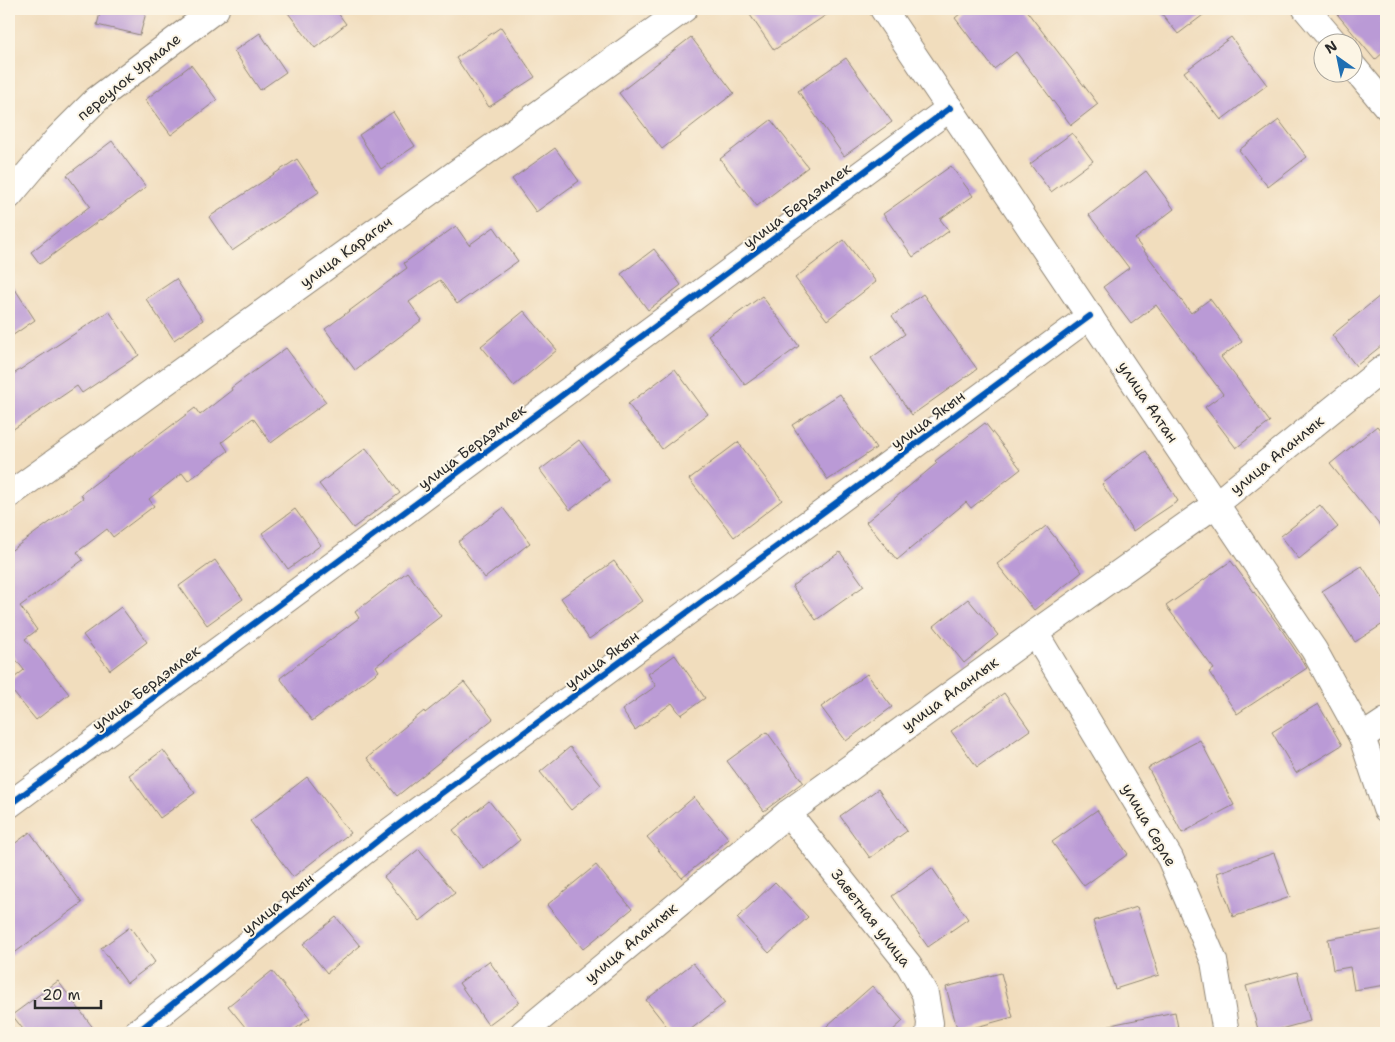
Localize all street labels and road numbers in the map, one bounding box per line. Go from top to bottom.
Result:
street label: переулок Урмале [73,29,185,125]
street label: улица Бердэмлек [739,159,855,253]
street label: улица Карагач [296,212,396,292]
street label: улица Алтан [1113,357,1183,447]
street label: улица Якын [887,386,969,454]
street label: улица Бердэмлек [414,400,530,494]
street label: улица Аланлык [1226,411,1328,499]
street label: улица Якын [561,626,643,694]
street label: улица Бердэмлек [88,641,204,735]
street label: улица Аланлык [898,652,1002,736]
street label: улица Серле [1117,780,1181,870]
street label: Заветная улица [827,865,916,971]
street label: улица Якын [238,869,318,939]
street label: улица Аланлык [581,898,681,988]

